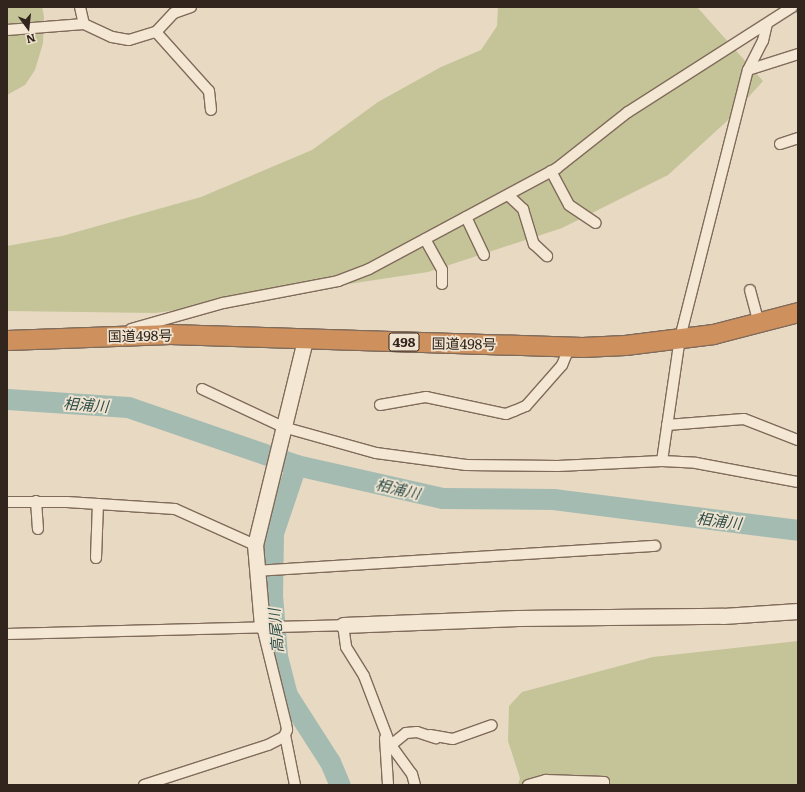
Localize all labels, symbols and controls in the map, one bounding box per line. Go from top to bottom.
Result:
north arrow [8,8,48,48]
text: N [25,31,38,49]
street label: 国道498号 [107,326,173,344]
road number: 498 [388,331,420,353]
street label: 国道498号 [431,334,497,352]
water label: 相浦川 [63,393,109,415]
water label: 相浦川 [374,474,422,502]
water label: 相浦川 [696,508,742,532]
water label: 高尾川 [264,608,286,654]

